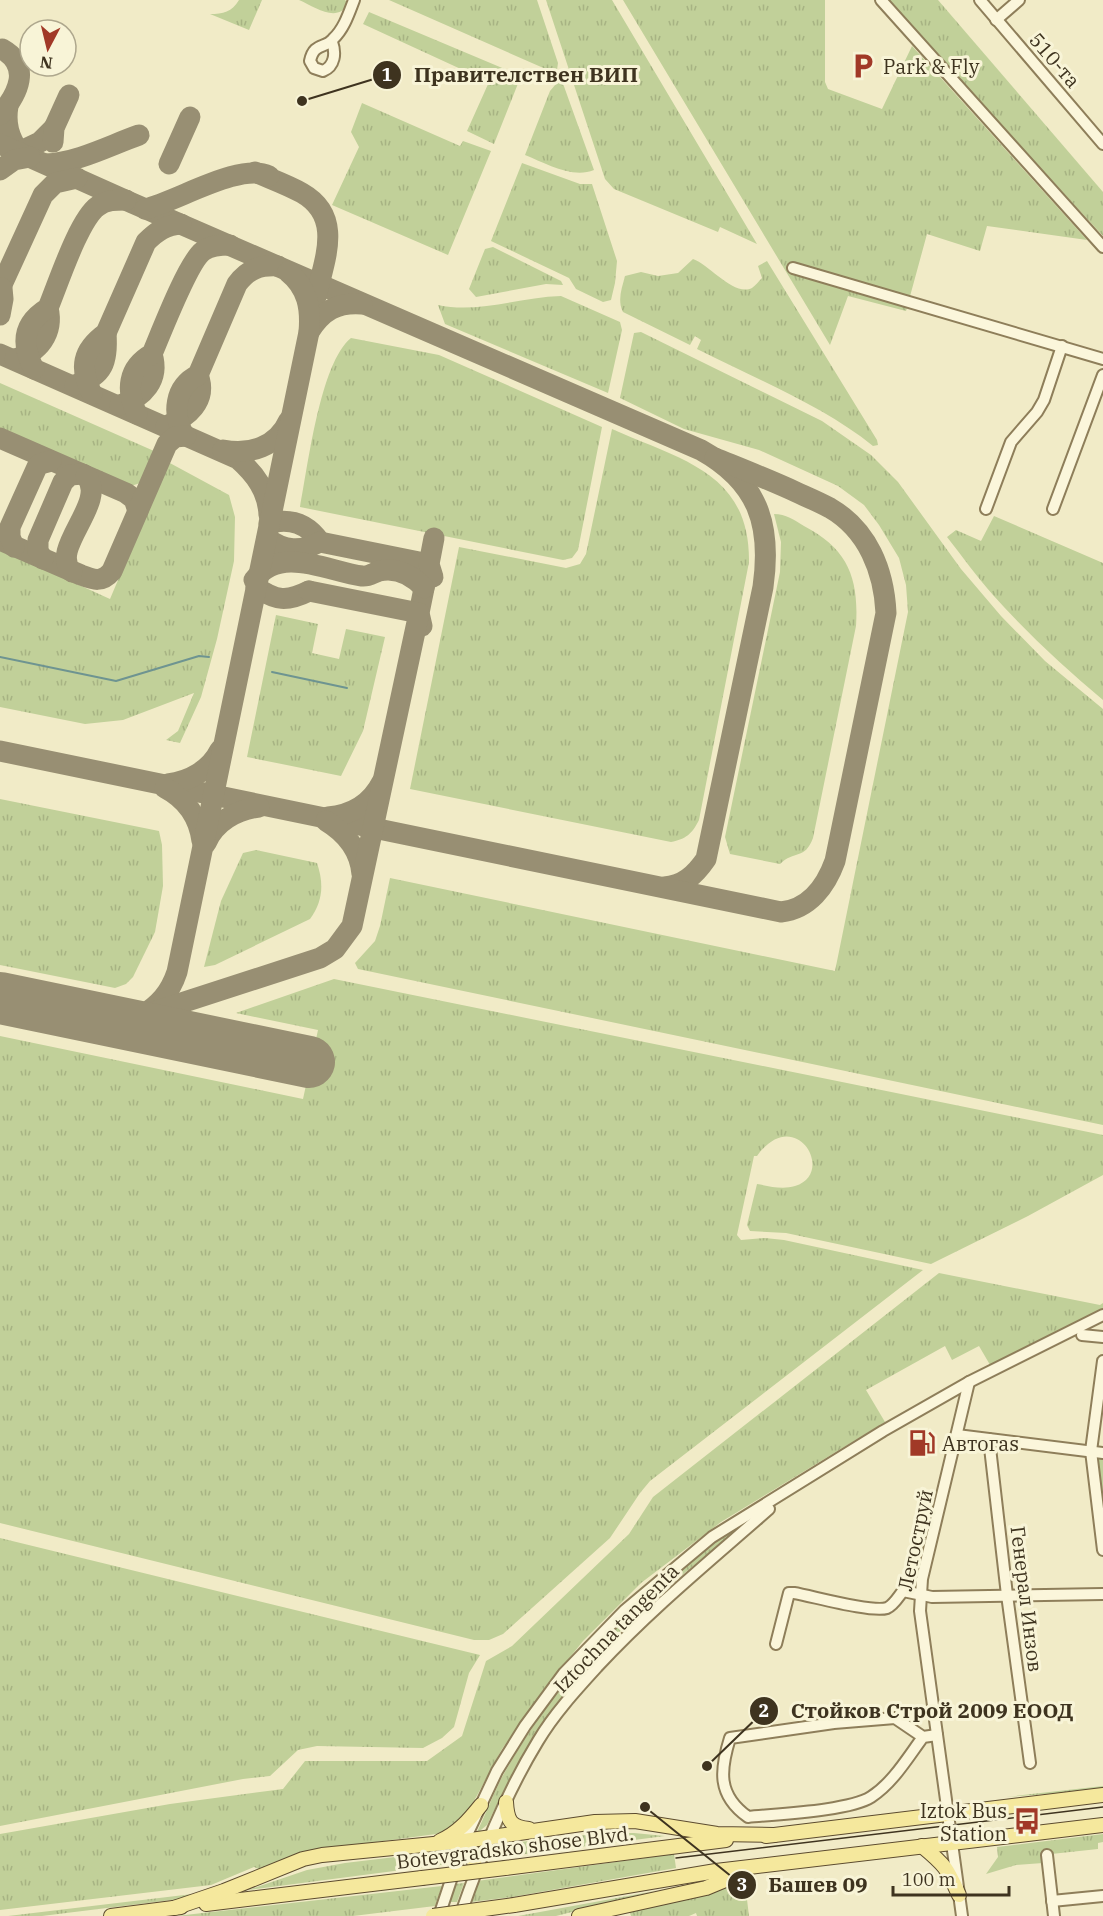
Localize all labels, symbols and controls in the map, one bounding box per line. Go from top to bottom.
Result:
north arrow [18,18,78,78]
street label: 510-та [1023,27,1087,94]
parking icon: Park & Fly [848,51,878,81]
text: N [39,52,54,74]
place label: Park & Fly [883,53,980,80]
callout: Правителствен ВИП [372,56,650,95]
text: Правителствен ВИП [414,60,638,88]
text: 1 [382,63,393,86]
fuel station icon: Автогаѕ [907,1428,937,1458]
place label: Автогаѕ [942,1430,1019,1457]
street label: Летоструй [891,1487,939,1593]
street label: Генерал Инзов [1005,1525,1049,1673]
street label: Iztochna tangenta [547,1558,685,1698]
callout: Стойков Строй 2009 ЕООД [749,1691,1086,1730]
text: Стойков Строй 2009 ЕООД [791,1696,1074,1724]
text: 2 [759,1699,769,1722]
place label: Iztok Bus Station [920,1797,1007,1847]
bus stop icon: Iztok Bus Station [1012,1806,1042,1836]
street label: Botevgradsko shose Blvd. [395,1819,635,1875]
scale bar [893,1859,1008,1897]
callout: Башев 09 [727,1865,880,1904]
text: 100 m [902,1868,956,1891]
text: Башев 09 [768,1870,868,1898]
text: 3 [737,1873,747,1896]

